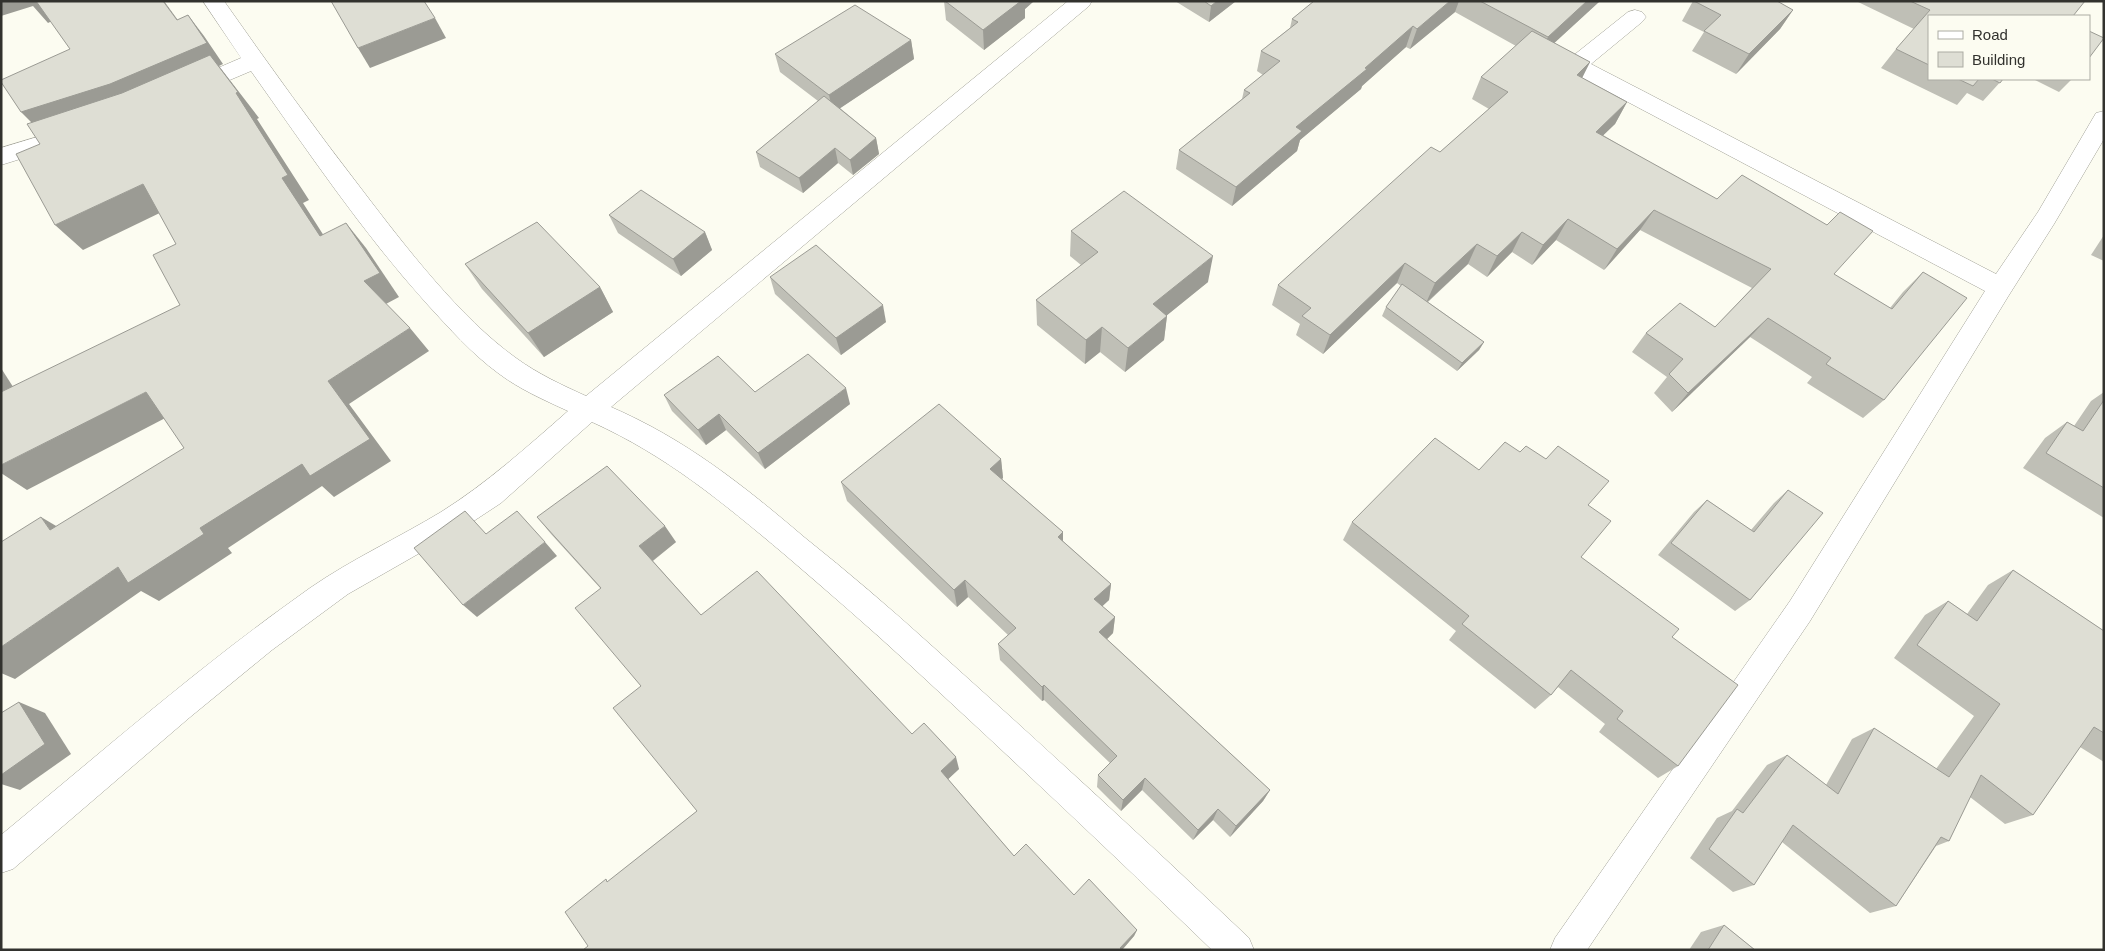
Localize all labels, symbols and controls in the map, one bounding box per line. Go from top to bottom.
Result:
legend [1928,15,2090,80]
text: Road [1972,26,2008,43]
text: Building [1972,51,2025,68]

